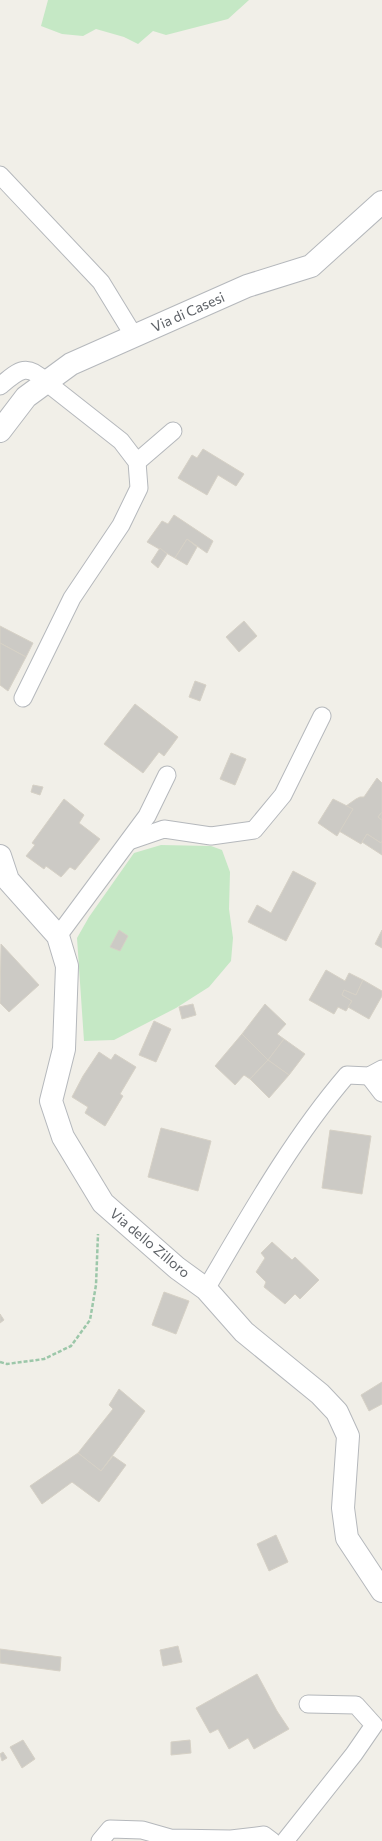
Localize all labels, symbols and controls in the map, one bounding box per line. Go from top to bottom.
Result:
street label: Via di Casesi [149,288,227,335]
street label: Via dello Zilloro [107,1204,194,1281]

